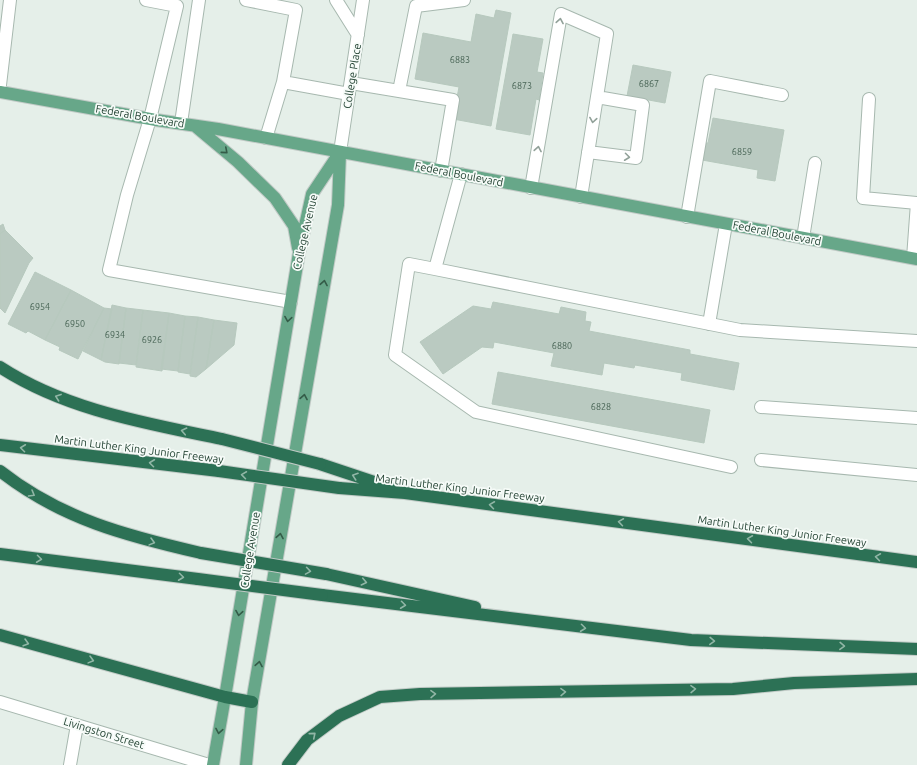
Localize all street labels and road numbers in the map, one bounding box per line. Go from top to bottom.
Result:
street label: College Place [341,42,363,110]
street label: Federal Boulevard [95,102,185,130]
street label: Federal Boulevard [414,160,504,188]
street label: College Avenue [290,193,320,271]
street label: Federal Boulevard [732,219,822,247]
street label: Martin Luther King Junior Freeway [54,433,225,465]
street label: Martin Luther King Junior Freeway [375,472,546,504]
street label: College Avenue [238,511,262,589]
street label: Martin Luther King Junior Freeway [697,513,868,549]
street label: Livingston Street [62,715,147,751]

